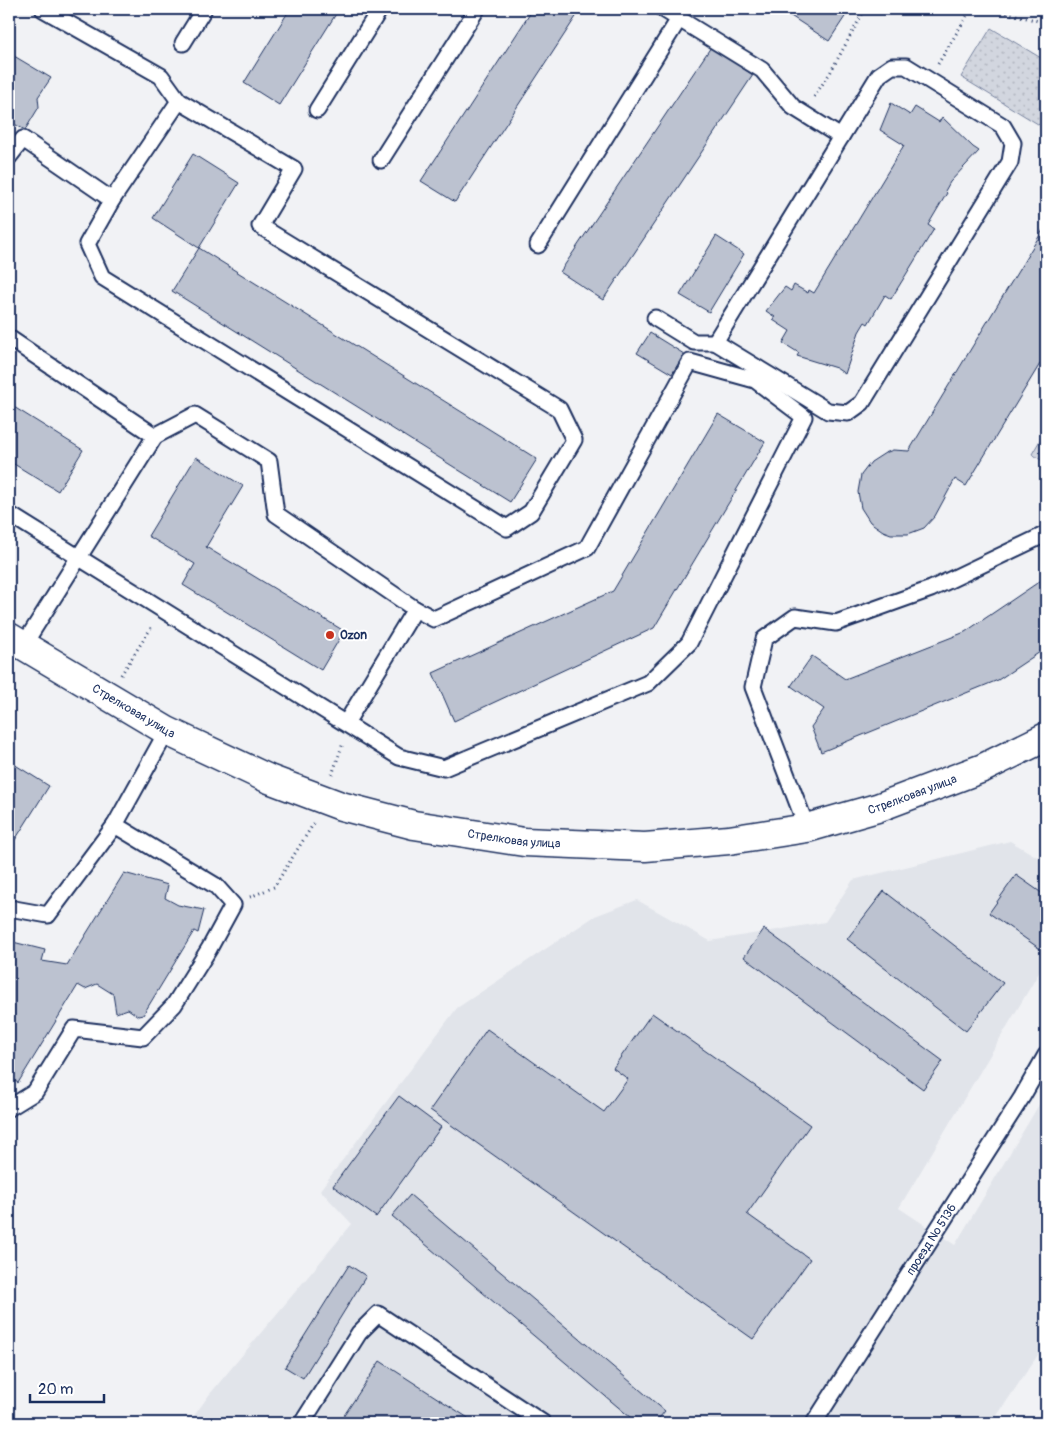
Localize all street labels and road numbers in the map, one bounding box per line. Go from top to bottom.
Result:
street label: Стрелковая улица [89,681,178,742]
street label: Стрелковая улица [866,771,959,818]
street label: Стрелковая улица [466,826,561,852]
street label: проезд № 5136 [903,1201,960,1278]

